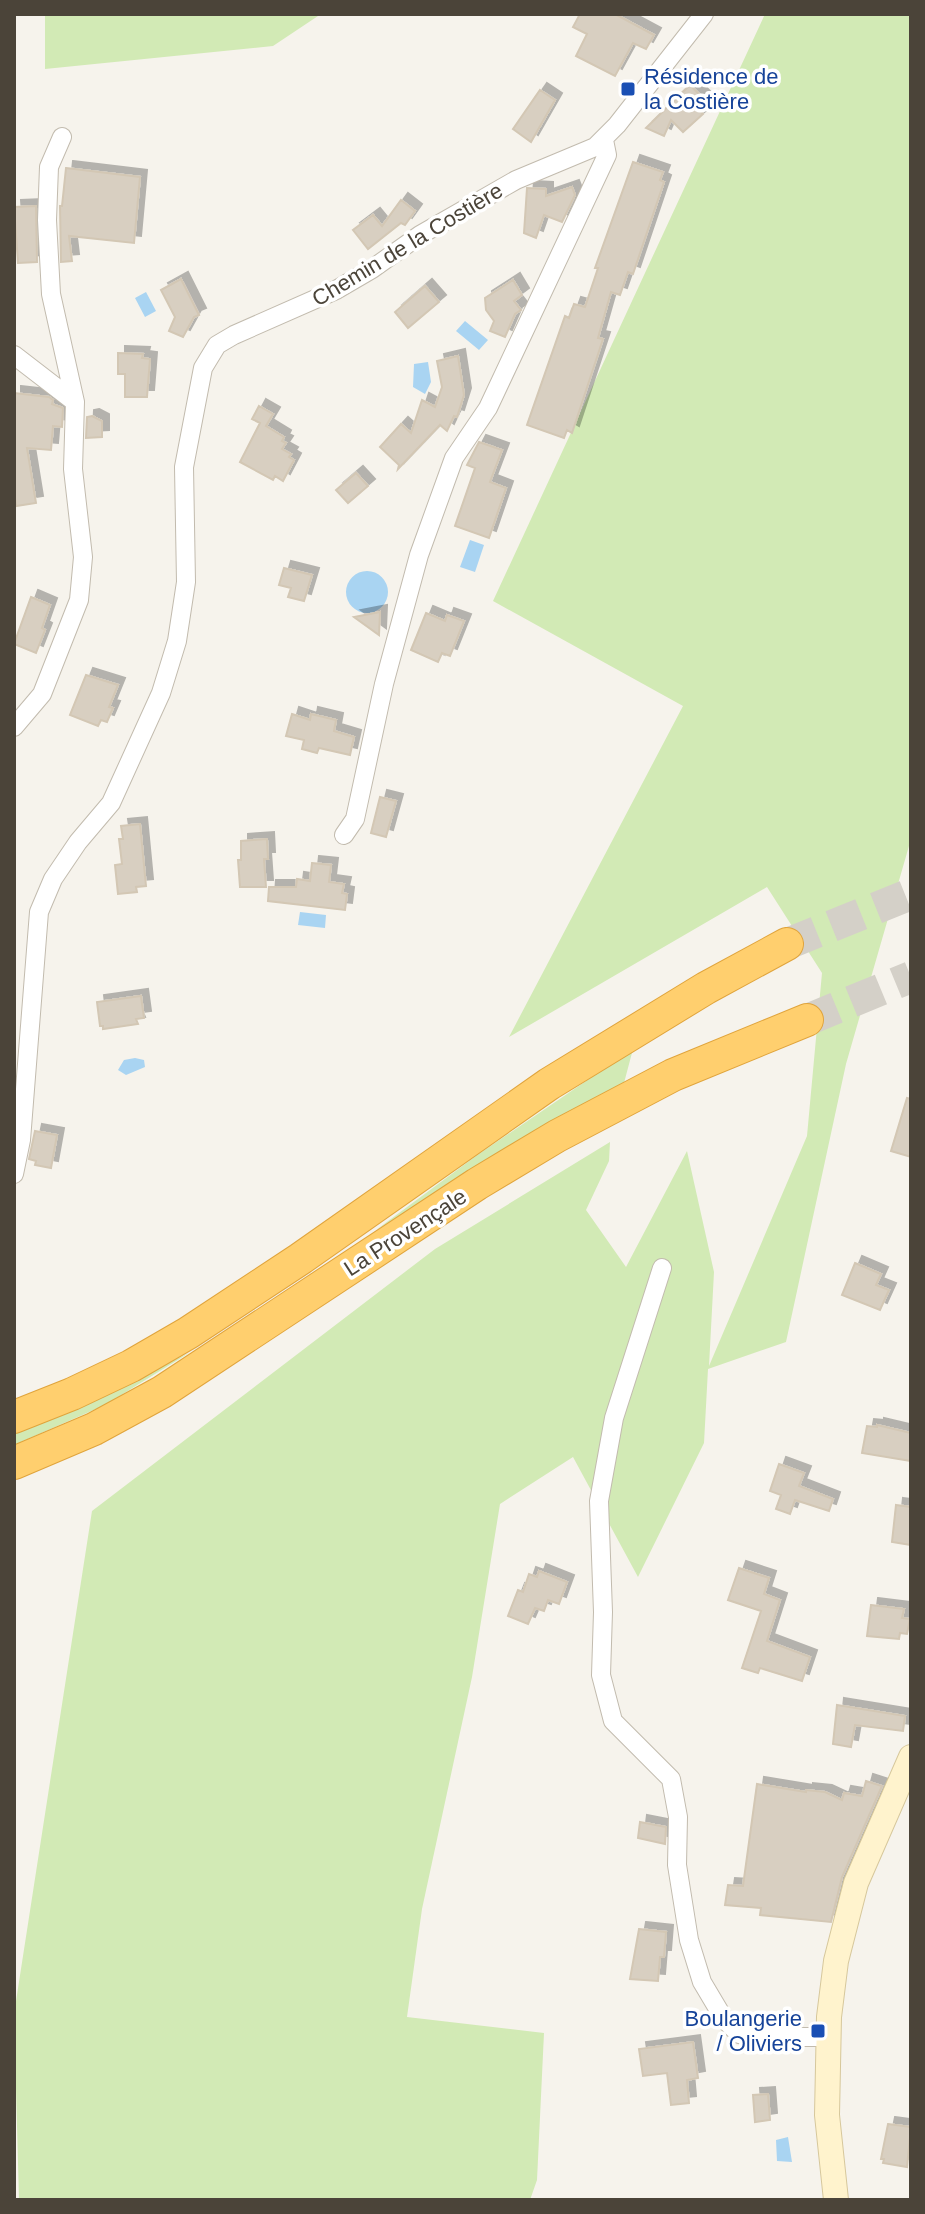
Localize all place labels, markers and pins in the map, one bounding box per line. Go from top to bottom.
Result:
place label: Résidence de la Costière [644,64,779,114]
marker: Résidence de la Costière [619,80,637,98]
place label: Boulangerie / Oliviers [685,2006,802,2056]
marker: Boulangerie / Oliviers [809,2022,827,2040]

